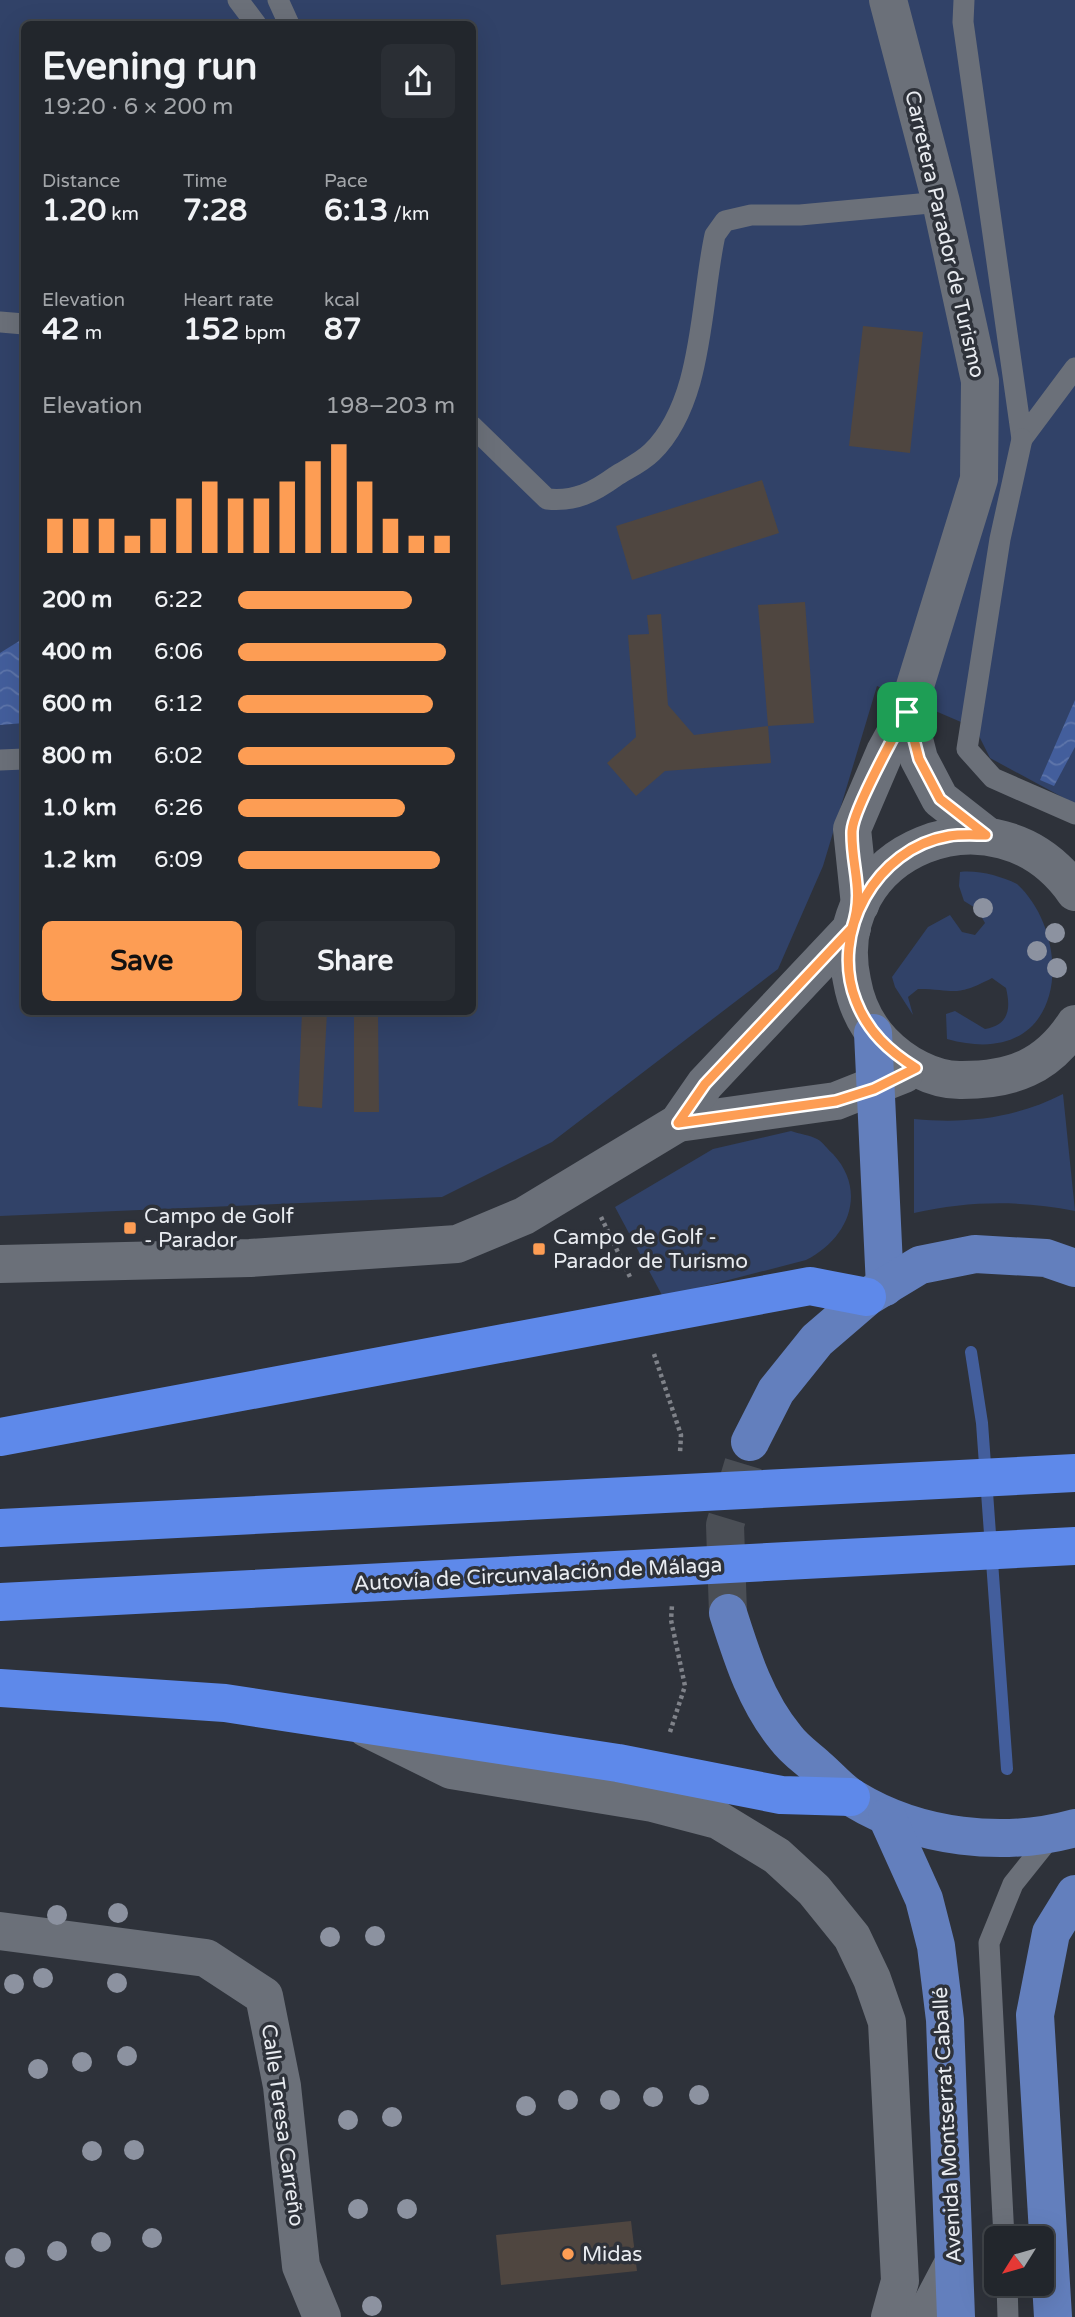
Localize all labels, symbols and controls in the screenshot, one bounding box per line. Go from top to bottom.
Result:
text: Evening run [42,44,257,90]
button: share [381,44,455,118]
street label: Carretera Parador de Turismo [899,88,990,380]
text: 19:20 · 6 × 200 m [42,93,233,121]
text: Distance [42,170,120,192]
text: Time [183,170,227,192]
text: Pace [324,170,368,192]
text: 1.20 [42,192,106,229]
text: 7:28 [183,192,247,229]
text: 6:13 [324,192,388,229]
text: km [106,203,139,225]
text: /km [388,203,429,225]
text: Elevation [42,289,125,311]
text: Heart rate [183,289,274,311]
text: kcal [324,289,360,311]
text: 42 [42,311,80,348]
text: 152 [183,311,240,348]
text: 87 [324,311,362,348]
text: m [80,322,102,344]
text: bpm [240,322,286,344]
text: Elevation [42,392,143,420]
text: 198–203 m [326,392,455,420]
text: 200 m [42,586,112,614]
text: 6:22 [154,586,203,614]
text: 400 m [42,638,112,666]
text: 6:06 [154,638,203,666]
pin [877,682,937,742]
text: 600 m [42,690,112,718]
text: 6:12 [154,690,203,718]
icon: arrive [888,693,926,731]
text: 800 m [42,742,112,770]
text: 6:02 [154,742,203,770]
text: 1.0 km [42,794,117,822]
text: 6:26 [154,794,203,822]
text: 1.2 km [42,846,117,874]
text: 6:09 [154,846,203,874]
button: Save [42,921,242,1001]
button: Share [256,921,455,1001]
place label: Campo de Golf - Parador [144,1204,294,1253]
marker: Campo de Golf - Parador [122,1220,138,1236]
place label: Campo de Golf - Parador de Turismo [553,1225,748,1274]
marker: Campo de Golf - Parador de Turismo [531,1241,547,1257]
street label: Autovía de Circunvalación de Málaga [353,1552,723,1597]
street label: Avenida Montserrat Caballé [928,1986,967,2264]
street label: Calle Teresa Carreño [256,2022,309,2228]
north arrow [984,2226,1054,2296]
map controls [984,2226,1054,2296]
place label: Midas [582,2242,642,2267]
marker: Midas [560,2246,576,2262]

